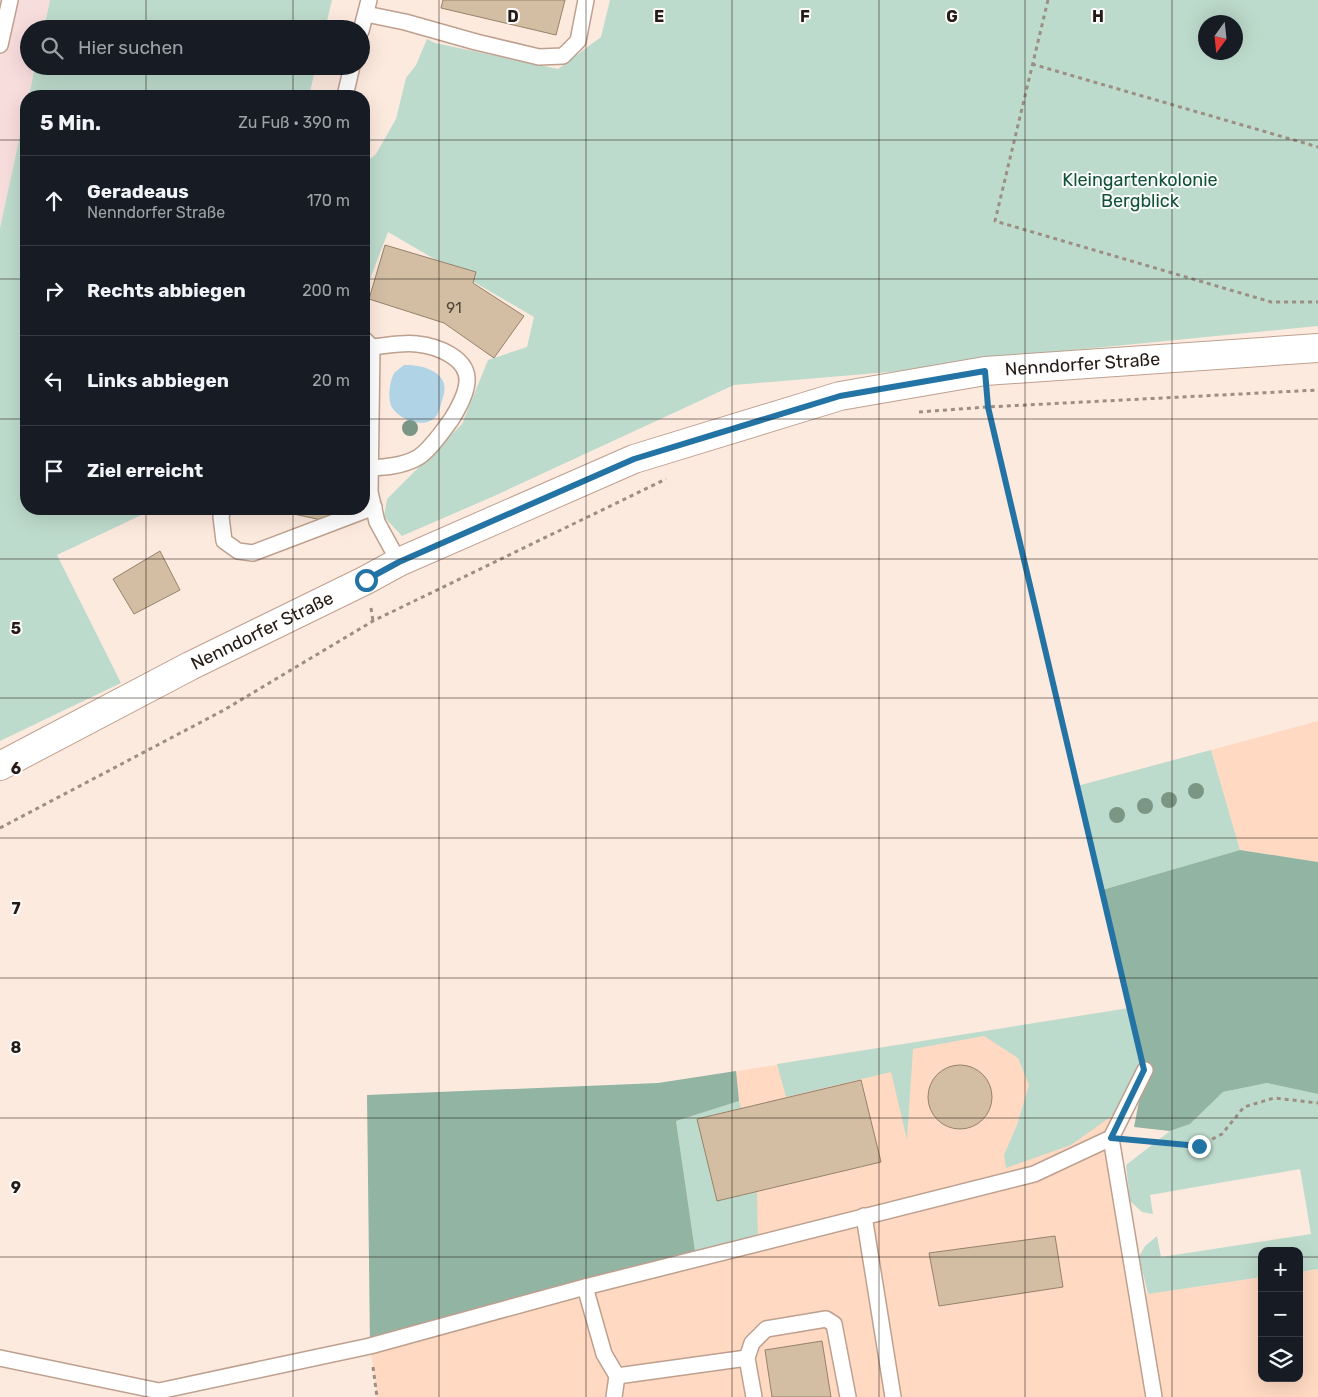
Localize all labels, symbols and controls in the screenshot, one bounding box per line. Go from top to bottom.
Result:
text: D [507,7,519,26]
text: E [654,7,664,26]
text: F [800,7,810,26]
text: G [946,7,958,26]
text: H [1092,7,1104,26]
north arrow [1198,15,1243,60]
search box [20,20,370,75]
icon: search [38,34,66,62]
text: Hier suchen [78,36,184,59]
text: 5 Min. [40,110,101,135]
text: Zu Fuß · 390 m [238,113,350,132]
park label: Kleingartenkolonie Bergblick [1062,169,1218,212]
text: Geradeaus [87,180,189,203]
icon: ahead [40,187,68,215]
text: 170 m [307,191,350,210]
text: Nenndorfer Straße [87,203,225,222]
icon: right [40,277,68,305]
text: Rechts abbiegen [87,279,246,302]
text: 200 m [302,281,350,300]
house number: 91 [446,299,462,317]
street label: Nenndorfer Straße [1004,348,1161,381]
icon: left [40,367,68,395]
text: Links abbiegen [87,369,229,392]
text: 20 m [312,371,350,390]
icon: arrive [40,457,68,485]
text: Ziel erreicht [87,459,203,482]
route start [355,569,378,592]
street label: Nenndorfer Straße [187,587,337,675]
text: 5 [11,619,21,638]
text: 6 [11,759,21,778]
text: 7 [11,899,21,918]
text: 8 [11,1038,22,1057]
route end [1188,1135,1211,1158]
text: 9 [11,1178,21,1197]
map controls [1258,1247,1303,1382]
button: + [1258,1247,1303,1292]
button: − [1258,1292,1303,1337]
button: layers [1258,1337,1303,1382]

